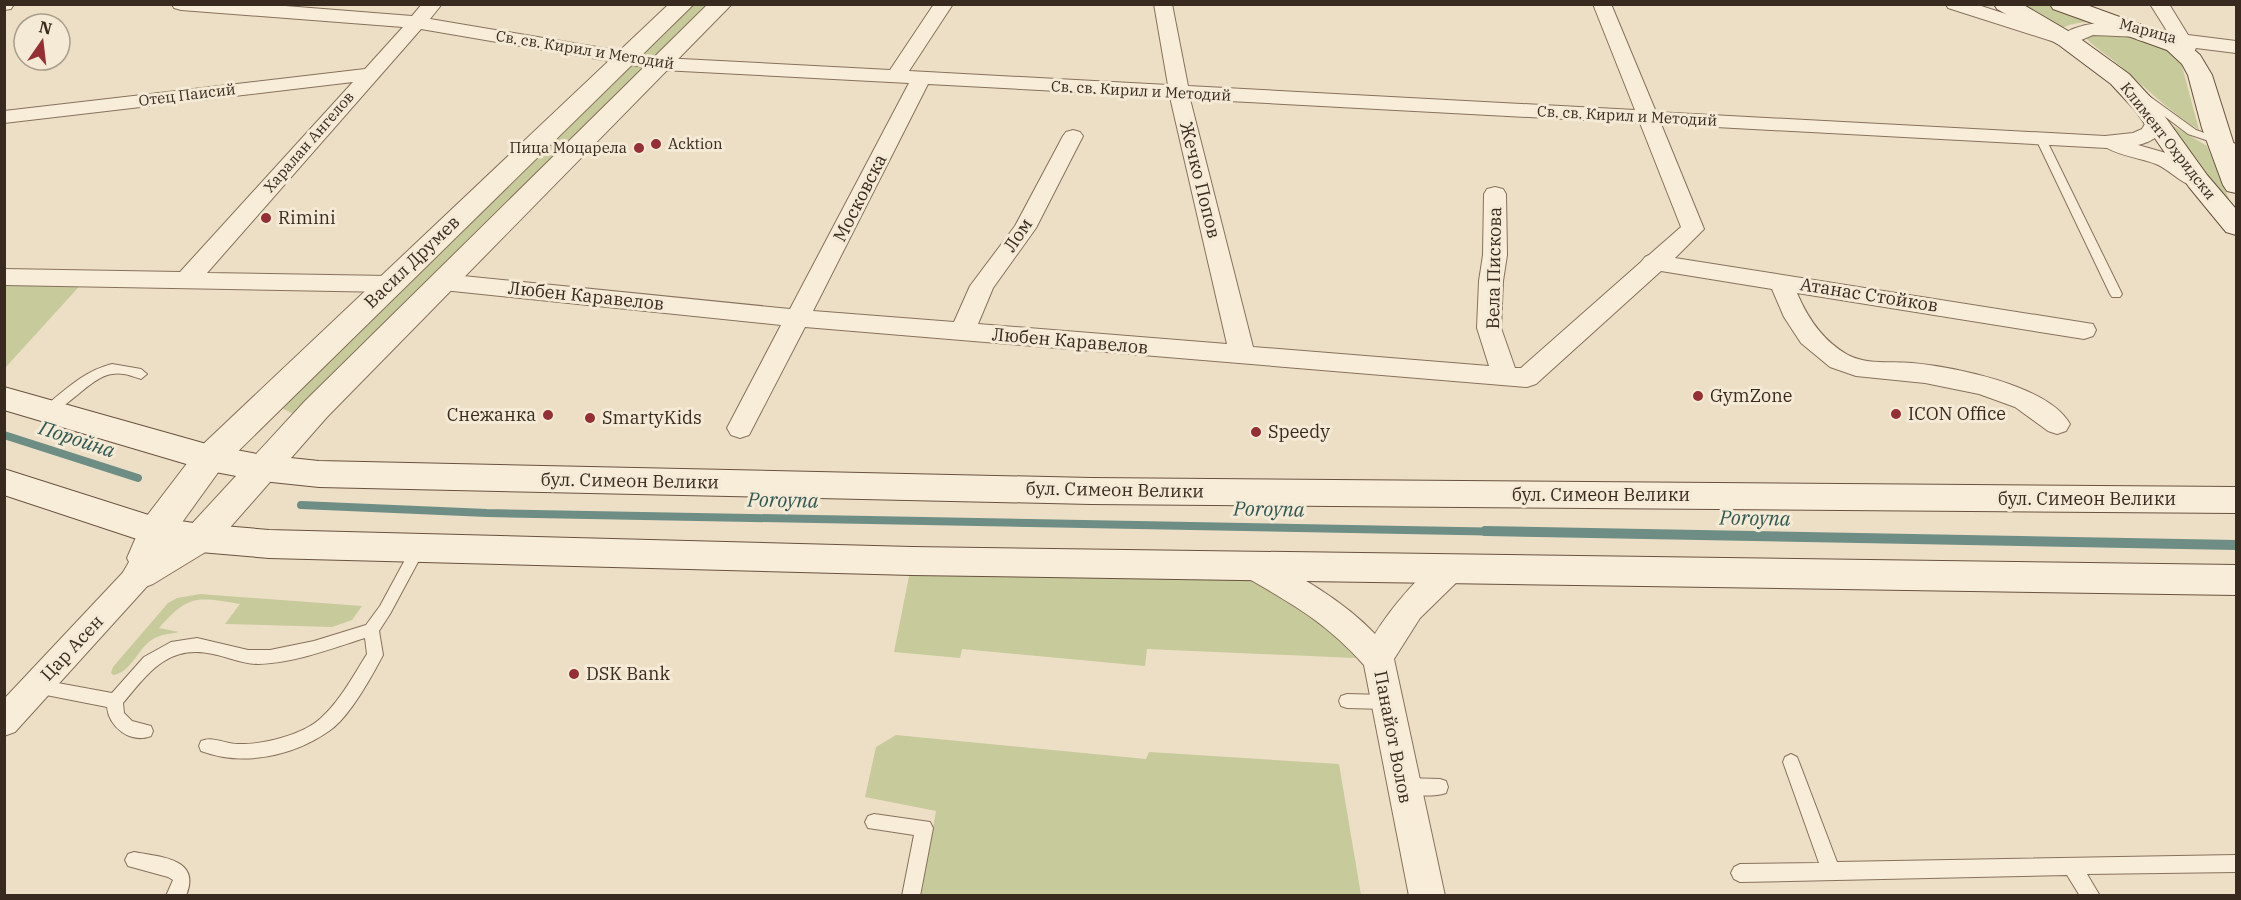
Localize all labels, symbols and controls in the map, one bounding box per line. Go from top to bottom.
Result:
north arrow [12,12,72,72]
street label: Марица [2117,14,2179,47]
text: N [37,16,54,39]
street label: Св. св. Кирил и Методий [495,26,676,73]
street label: Св. св. Кирил и Методий [1050,76,1232,105]
street label: Климент Охридски [2117,78,2220,203]
street label: Отец Паисий [137,79,237,110]
street label: Харалан Ангелов [260,87,358,196]
street label: Св. св. Кирил и Методий [1536,101,1718,130]
street label: Жечко Попов [1175,119,1226,240]
place label: Acktion [668,134,723,153]
marker: Acktion [649,137,663,151]
place label: Пица Моцарела [509,138,627,157]
marker: Пица Моцарела [632,141,646,155]
street label: Московска [828,150,892,246]
place label: Rimini [278,206,336,229]
street label: Вела Пискова [1481,206,1506,329]
street label: Васил Друмев [359,210,464,313]
marker: Rimini [259,211,273,225]
street label: Лом [998,213,1037,256]
street label: Атанас Стойков [1798,272,1940,317]
street label: Любен Каравелов [507,276,665,315]
street label: Любен Каравелов [991,322,1149,359]
place label: GymZone [1710,384,1792,407]
marker: GymZone [1691,389,1705,403]
place label: ICON Office [1908,402,2006,425]
place label: Снежанка [447,403,536,426]
place label: SmartyKids [602,406,702,429]
marker: ICON Office [1889,407,1903,421]
marker: Снежанка [541,408,555,422]
marker: SmartyKids [583,411,597,425]
water label: Поройна [35,413,119,464]
place label: Speedy [1268,420,1330,443]
marker: Speedy [1249,425,1263,439]
street label: бул. Симеон Велики [541,467,719,494]
street label: бул. Симеон Велики [1026,476,1204,503]
street label: бул. Симеон Велики [1512,483,1690,506]
water label: Poroyna [746,485,819,514]
street label: бул. Симеон Велики [1998,487,2176,510]
water label: Poroyna [1232,494,1305,523]
water label: Poroyna [1718,503,1791,532]
street label: Цар Асен [35,610,108,685]
place label: DSK Bank [586,662,671,685]
marker: DSK Bank [567,667,581,681]
street label: Панайот Волов [1369,669,1418,805]

